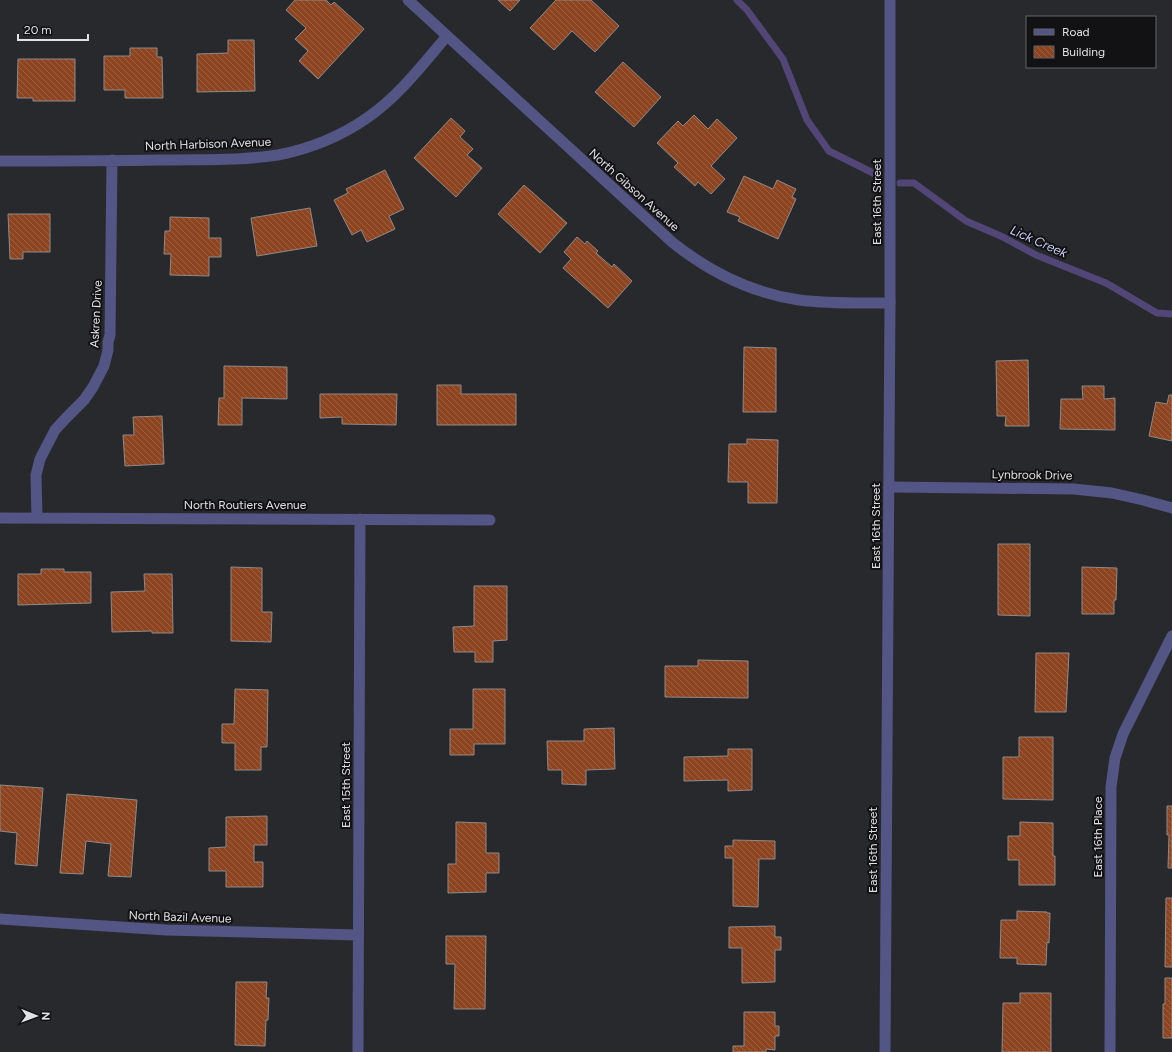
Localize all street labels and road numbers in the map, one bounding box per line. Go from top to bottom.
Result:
street label: North Harbison Avenue [145,135,272,153]
street label: North Gibson Avenue [586,146,682,234]
street label: East 16th Street [870,159,884,245]
street label: Askren Drive [87,279,105,348]
street label: Lynbrook Drive [992,467,1073,483]
street label: East 16th Street [869,483,883,569]
street label: North Routiers Avenue [184,498,307,512]
street label: East 15th Street [339,742,353,828]
street label: East 16th Place [1091,796,1105,878]
street label: East 16th Street [866,807,880,893]
street label: North Bazil Avenue [128,908,232,926]

